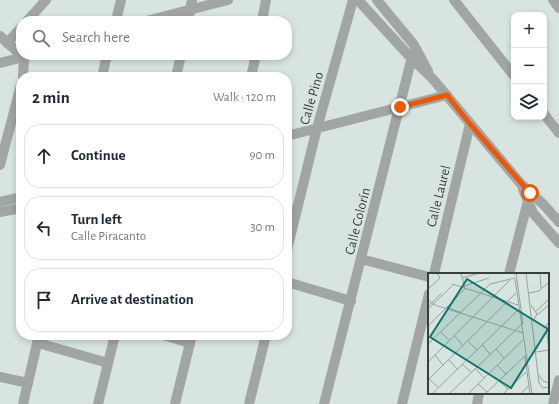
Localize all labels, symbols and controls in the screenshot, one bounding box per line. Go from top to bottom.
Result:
map controls [511,12,547,120]
button: + [511,12,547,48]
search box [16,16,292,60]
icon: search [30,27,52,49]
text: Search here [62,30,130,45]
button: − [511,48,547,84]
street label: Calle Pino [298,70,326,126]
button: layers [511,84,547,120]
text: 2 min [32,89,70,106]
text: Walk · 120 m [213,91,276,104]
route end [391,98,409,116]
icon: ahead [33,145,55,167]
text: Continue [71,148,126,163]
text: 90 m [249,149,275,162]
street label: Calle Laurel [425,164,453,229]
route start [521,184,539,202]
street label: Calle Colorín [343,186,373,256]
text: Turn left [71,212,122,227]
icon: left [33,217,55,239]
text: 30 m [250,221,275,234]
text: Calle Piracanto [71,230,146,243]
inset map [428,273,549,394]
icon: arrive [33,289,55,311]
text: Arrive at destination [71,292,194,307]

